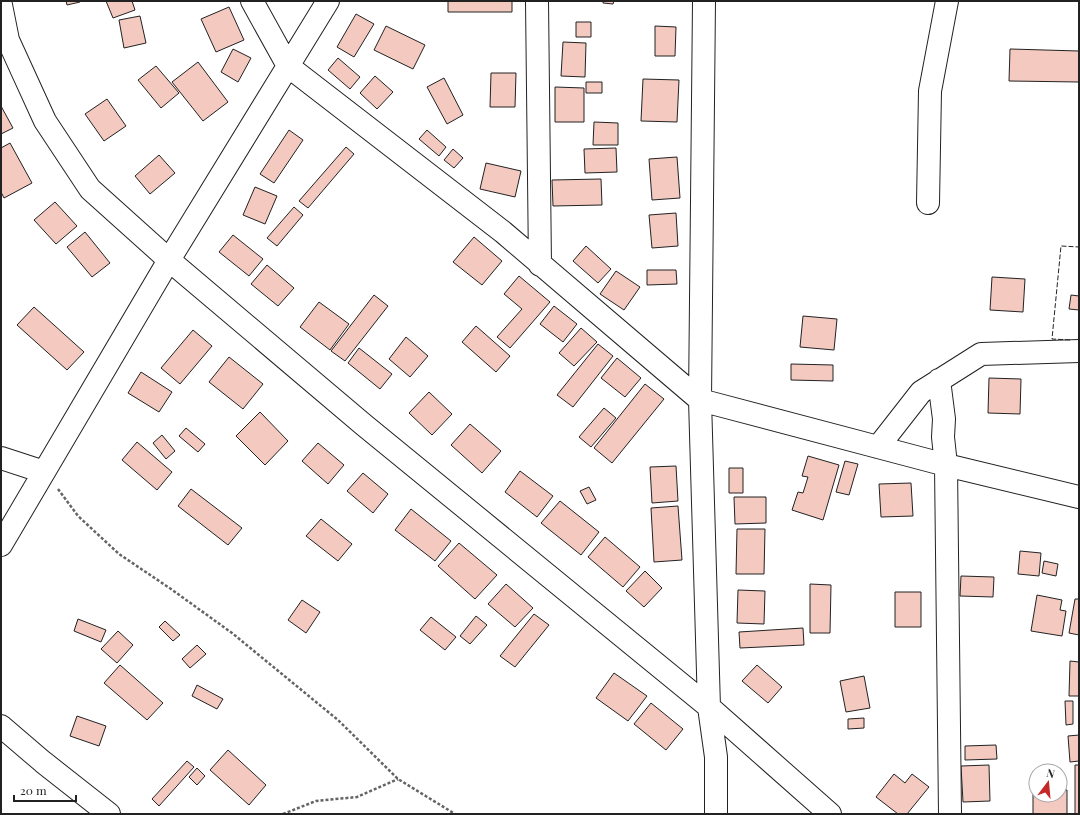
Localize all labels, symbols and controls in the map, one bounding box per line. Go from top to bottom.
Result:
north arrow [1028,763,1068,803]
text: N [1045,765,1057,781]
scale bar [14,777,76,803]
text: 20 m [20,782,47,798]

